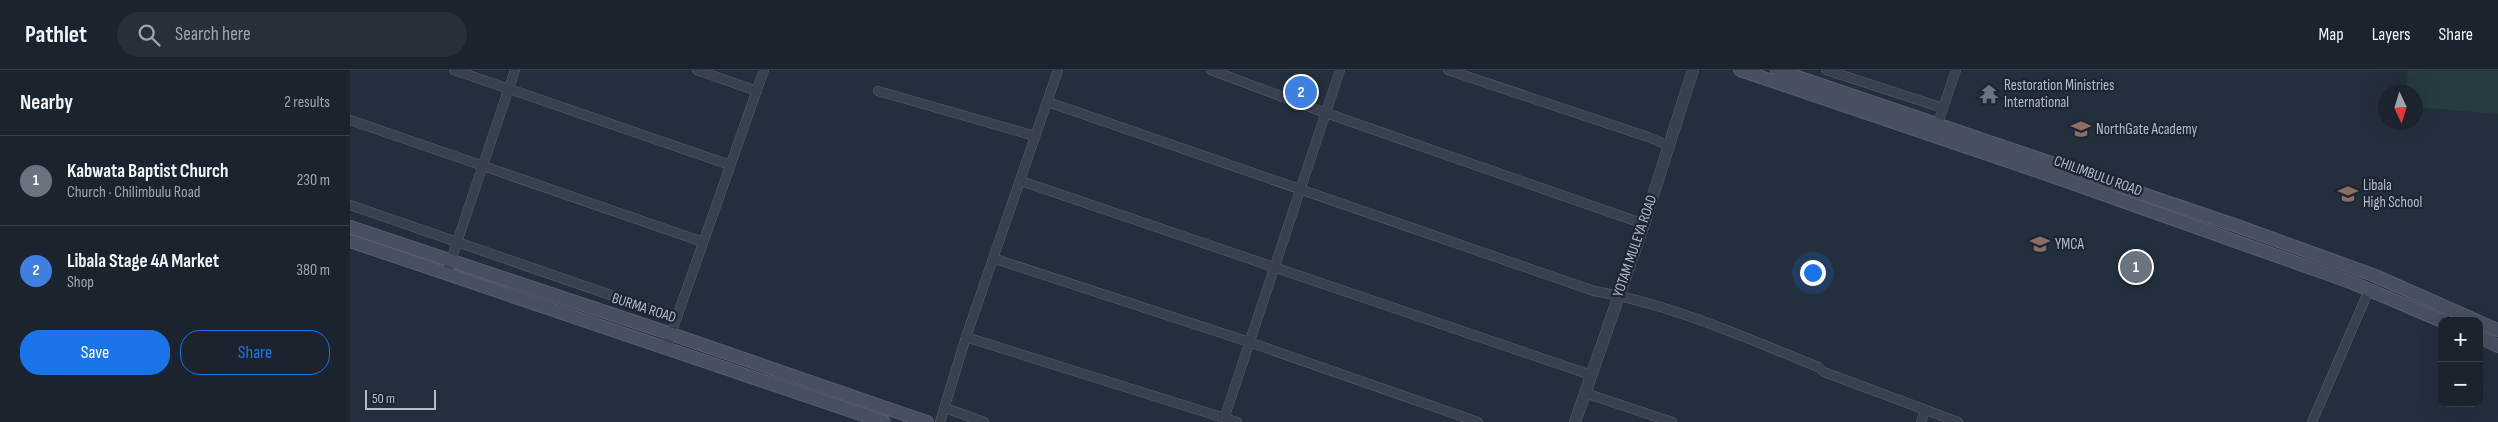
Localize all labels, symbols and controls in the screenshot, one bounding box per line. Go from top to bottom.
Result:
search box [117,12,467,57]
text: Pathlet [25,20,87,49]
icon: search [135,21,163,49]
text: Search here [175,23,251,46]
text: Map [2319,24,2344,45]
text: Layers [2372,24,2411,45]
text: Share [2439,24,2473,45]
pin: 2 [1285,73,1317,111]
place label: Restoration Ministries International [2004,76,2114,112]
temple icon: Restoration Ministries International [1978,83,2000,105]
north arrow [2378,85,2423,130]
text: Nearby [20,90,73,115]
text: 2 results [284,93,330,112]
school or university icon: NorthGate Academy [2070,118,2092,140]
place label: NorthGate Academy [2096,120,2197,139]
street label: CHILIMBULU ROAD [2051,151,2145,201]
text: Kabwata Baptist Church [67,160,229,183]
text: 1 [33,171,39,190]
text: 230 m [297,171,330,190]
place label: Libala High School [2363,176,2422,212]
text: Church · Chilimbulu Road [67,183,201,202]
school or university icon: Libala High School [2337,183,2359,205]
street label: YOTAM MULEYA ROAD [1609,192,1661,300]
school or university icon: YMCA [2029,233,2051,255]
place label: YMCA [2055,235,2084,254]
pin: 1 [2120,248,2152,286]
text: Libala Stage 4A Market [67,250,219,273]
your location [1800,260,1826,286]
text: 2 [32,261,40,280]
text: 380 m [296,261,330,280]
text: Shop [67,273,94,292]
street label: BURMA ROAD [609,289,679,327]
map controls [2438,317,2483,407]
button: + [2438,317,2483,362]
button: Save [20,330,170,375]
button: Share [180,330,330,375]
button: − [2438,362,2483,407]
scale bar [365,387,436,410]
text: 50 m [372,390,395,407]

